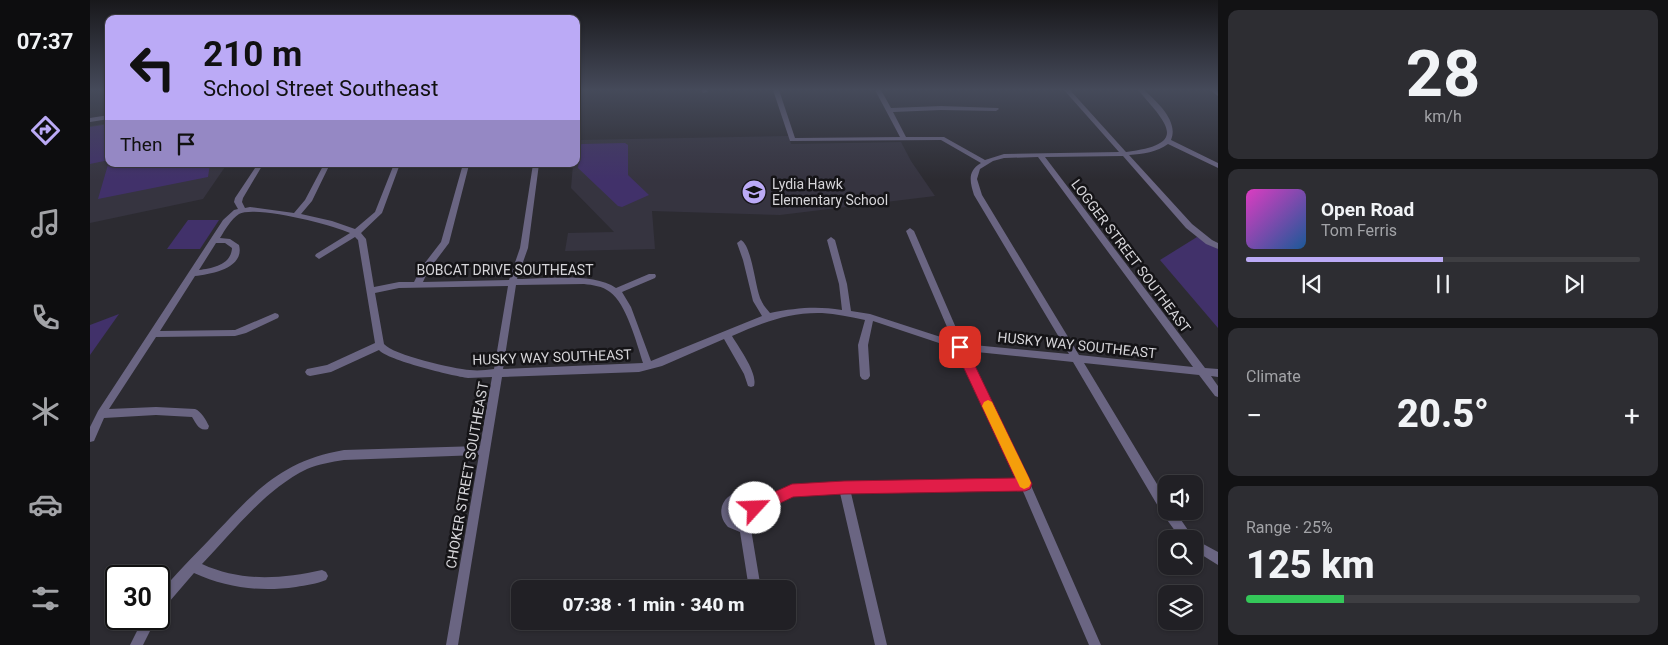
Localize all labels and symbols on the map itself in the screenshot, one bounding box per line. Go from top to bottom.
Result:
place label: Lydia Hawk Elementary School [772,176,888,208]
street label: LOGGER STREET SOUTHEAST [1068,176,1194,336]
school or university icon: Lydia Hawk Elementary School [741,179,767,205]
street label: BOBCAT DRIVE SOUTHEAST [416,262,594,278]
pin [939,326,981,368]
street label: HUSKY WAY SOUTHEAST [997,329,1158,361]
street label: HUSKY WAY SOUTHEAST [472,346,633,368]
street label: CHOKER STREET SOUTHEAST [443,380,491,570]
position arrow [728,481,780,533]
speed limit sign: 30 [105,565,170,630]

